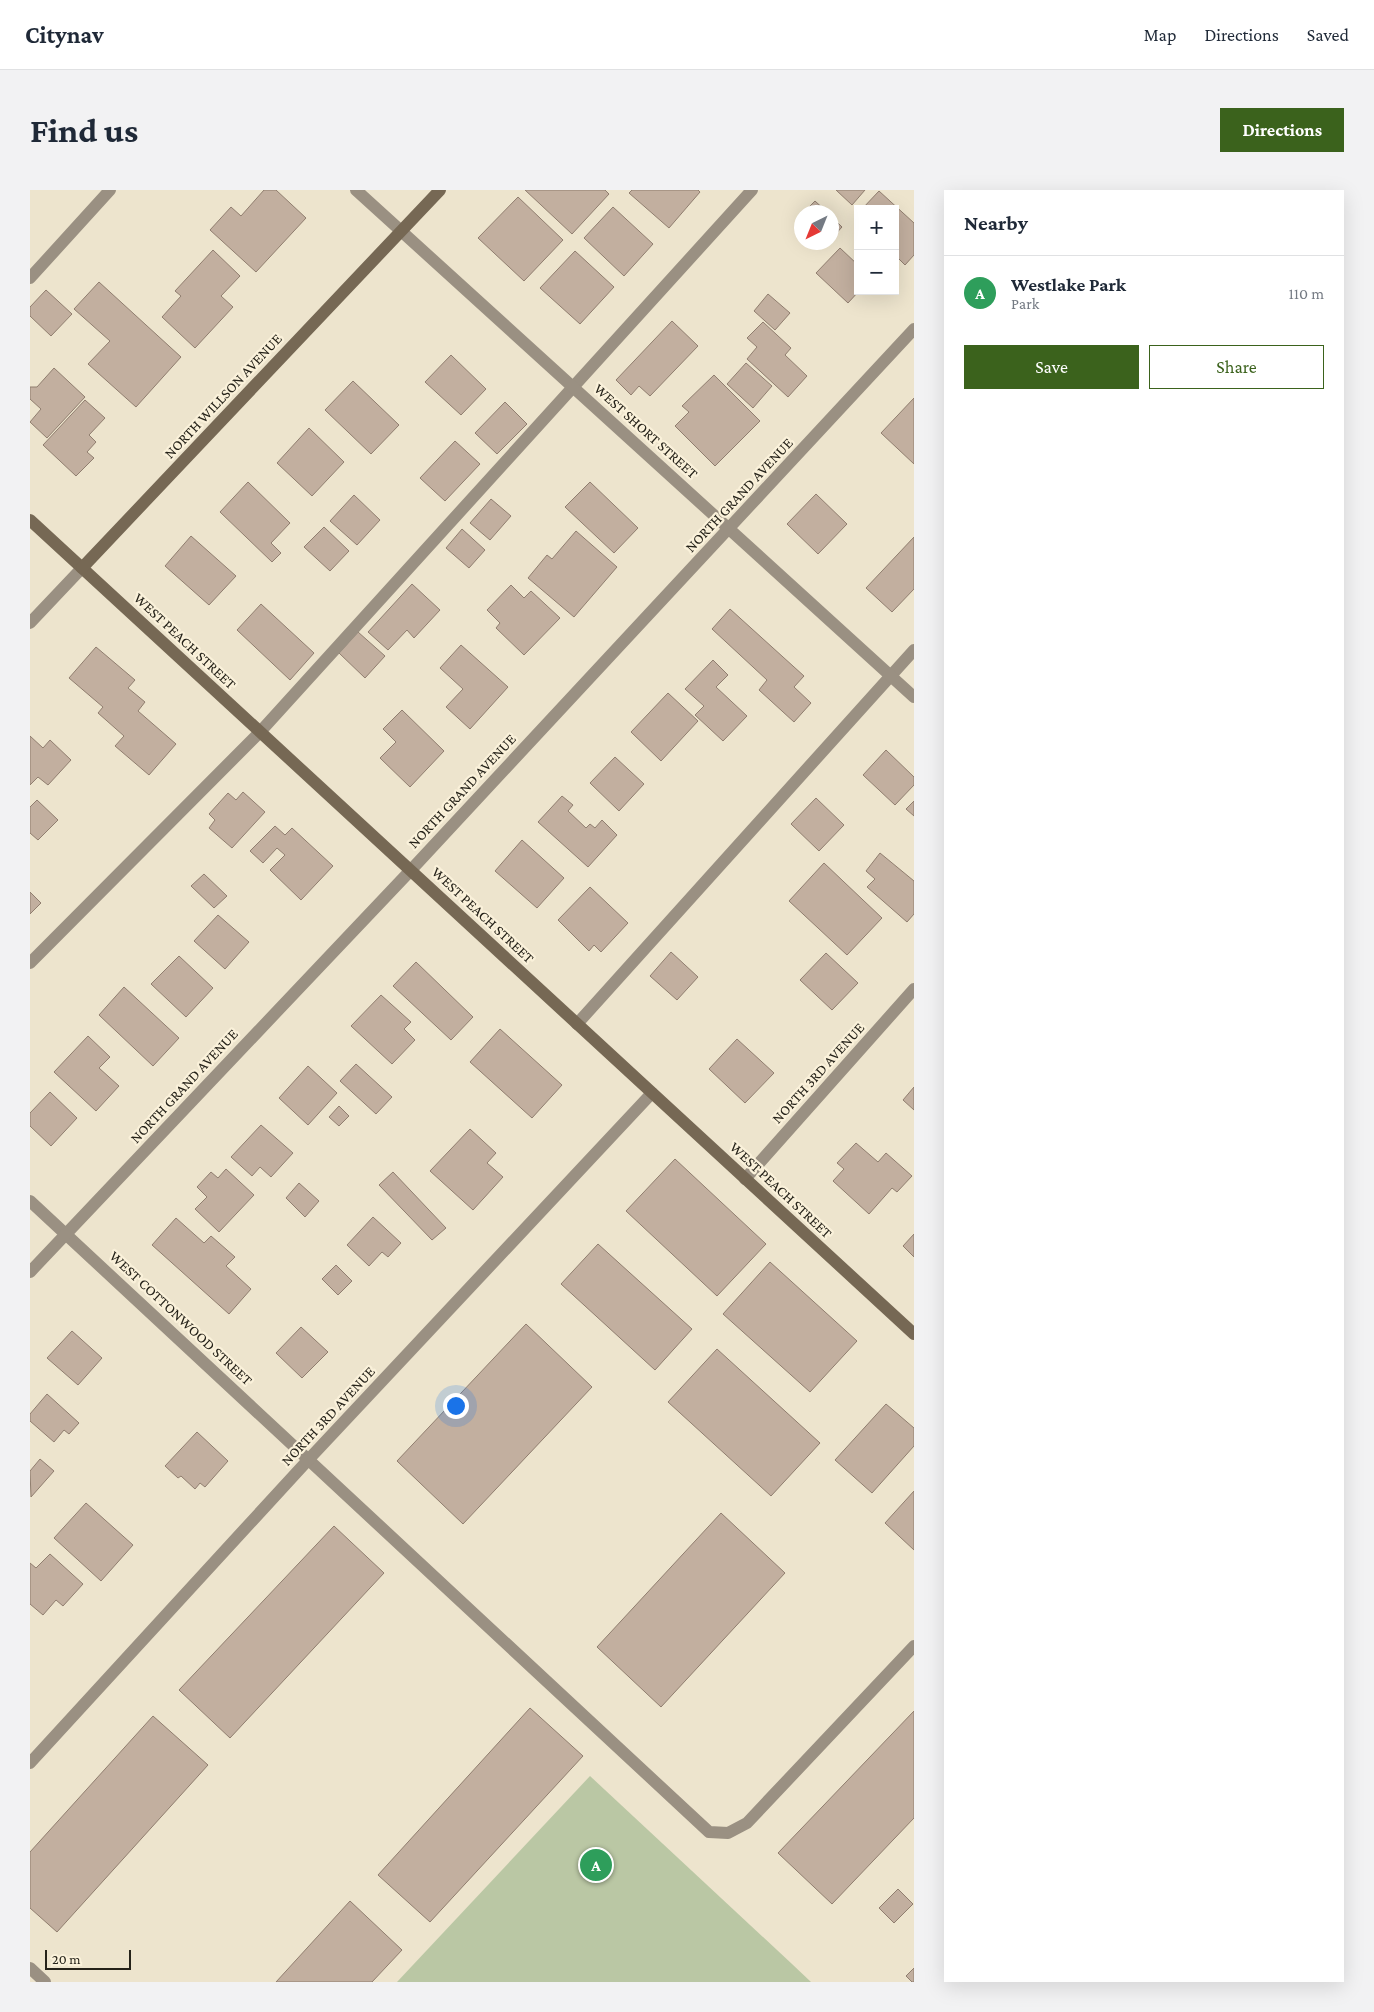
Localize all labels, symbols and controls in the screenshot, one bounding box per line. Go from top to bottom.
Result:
text: Citynav [25,21,104,48]
text: Map [1144,25,1176,45]
text: Directions [1204,25,1279,45]
text: Saved [1307,25,1349,45]
button: Directions [1220,108,1344,152]
text: Find us [30,111,138,150]
north arrow [794,205,839,250]
map controls [854,205,899,295]
button: + [854,205,899,250]
text: Nearby [964,211,1028,235]
button: − [854,250,899,295]
text: Westlake Park [1011,274,1126,295]
text: A [975,285,985,302]
text: 110 m [1288,285,1324,302]
text: Park [1011,295,1039,312]
street label: NORTH WILLSON AVENUE [161,330,285,462]
button: Save [964,345,1139,389]
button: Share [1149,345,1324,389]
street label: WEST SHORT STREET [591,380,701,482]
street label: NORTH GRAND AVENUE [682,435,796,555]
street label: WEST PEACH STREET [131,590,239,692]
street label: NORTH GRAND AVENUE [405,731,519,851]
street label: WEST PEACH STREET [429,864,537,966]
street label: NORTH 3RD AVENUE [769,1019,867,1127]
street label: NORTH GRAND AVENUE [127,1026,241,1146]
street label: WEST PEACH STREET [727,1139,835,1241]
street label: WEST COTTONWOOD STREET [106,1248,256,1388]
street label: NORTH 3RD AVENUE [278,1363,378,1469]
your location [443,1393,469,1419]
pin: A [580,1846,612,1884]
scale bar [45,1947,131,1970]
text: 20 m [52,1951,80,1967]

